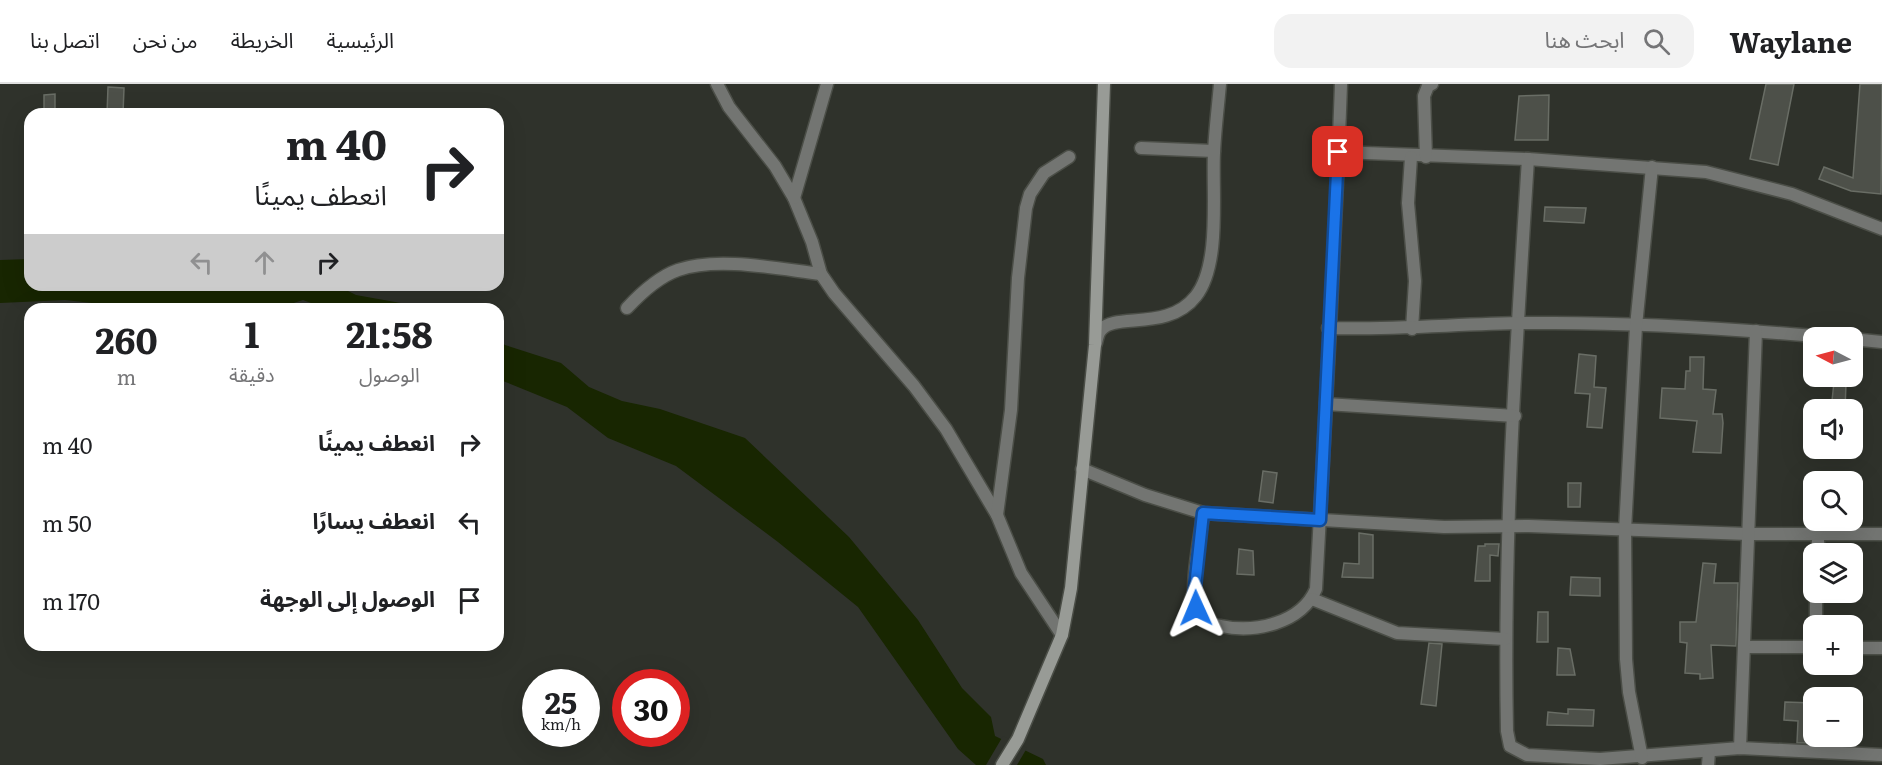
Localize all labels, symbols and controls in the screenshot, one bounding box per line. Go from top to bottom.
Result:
search box [1274,14,1694,68]
text: Waylane [1730,20,1852,62]
text: ابحث هنا [1544,22,1625,55]
text: اتصل بنا [30,23,100,54]
text: من نحن [133,23,198,54]
text: الخريطة [231,23,294,54]
text: الرئيسية [327,23,394,54]
icon: search [1640,25,1673,58]
text: 40 m [286,111,387,173]
pin [1312,126,1363,177]
icon: right [408,132,486,210]
icon: arrive [1321,135,1354,168]
text: انعطف يمينًا [254,173,387,213]
icon: left [185,246,218,279]
icon: ahead [248,246,281,279]
icon: right [311,246,344,279]
text: 1 [244,306,259,359]
text: 21:58 [346,306,433,359]
text: 260 [95,312,158,365]
north arrow [1803,327,1863,387]
map controls [1803,327,1863,747]
text: دقيقة [229,358,275,388]
text: الوصول [359,358,420,388]
text: m [117,361,136,391]
button: sound [1803,399,1863,459]
text: انعطف يمينًا [318,425,435,458]
text: 40 m [42,428,93,461]
icon: right [453,428,486,461]
button: search [1803,471,1863,531]
text: انعطف يسارًا [312,503,435,536]
text: 50 m [42,506,92,539]
icon: left [453,506,486,539]
button: layers [1803,543,1863,603]
position arrow [1164,576,1228,640]
text: الوصول إلى الوجهة [260,581,435,614]
text: 170 m [42,584,100,617]
icon: arrive [453,584,486,617]
button: + [1803,615,1863,675]
speed limit sign: 30 [612,669,690,747]
text: 25 [545,679,577,723]
button: − [1803,687,1863,747]
text: km/h [541,712,581,735]

